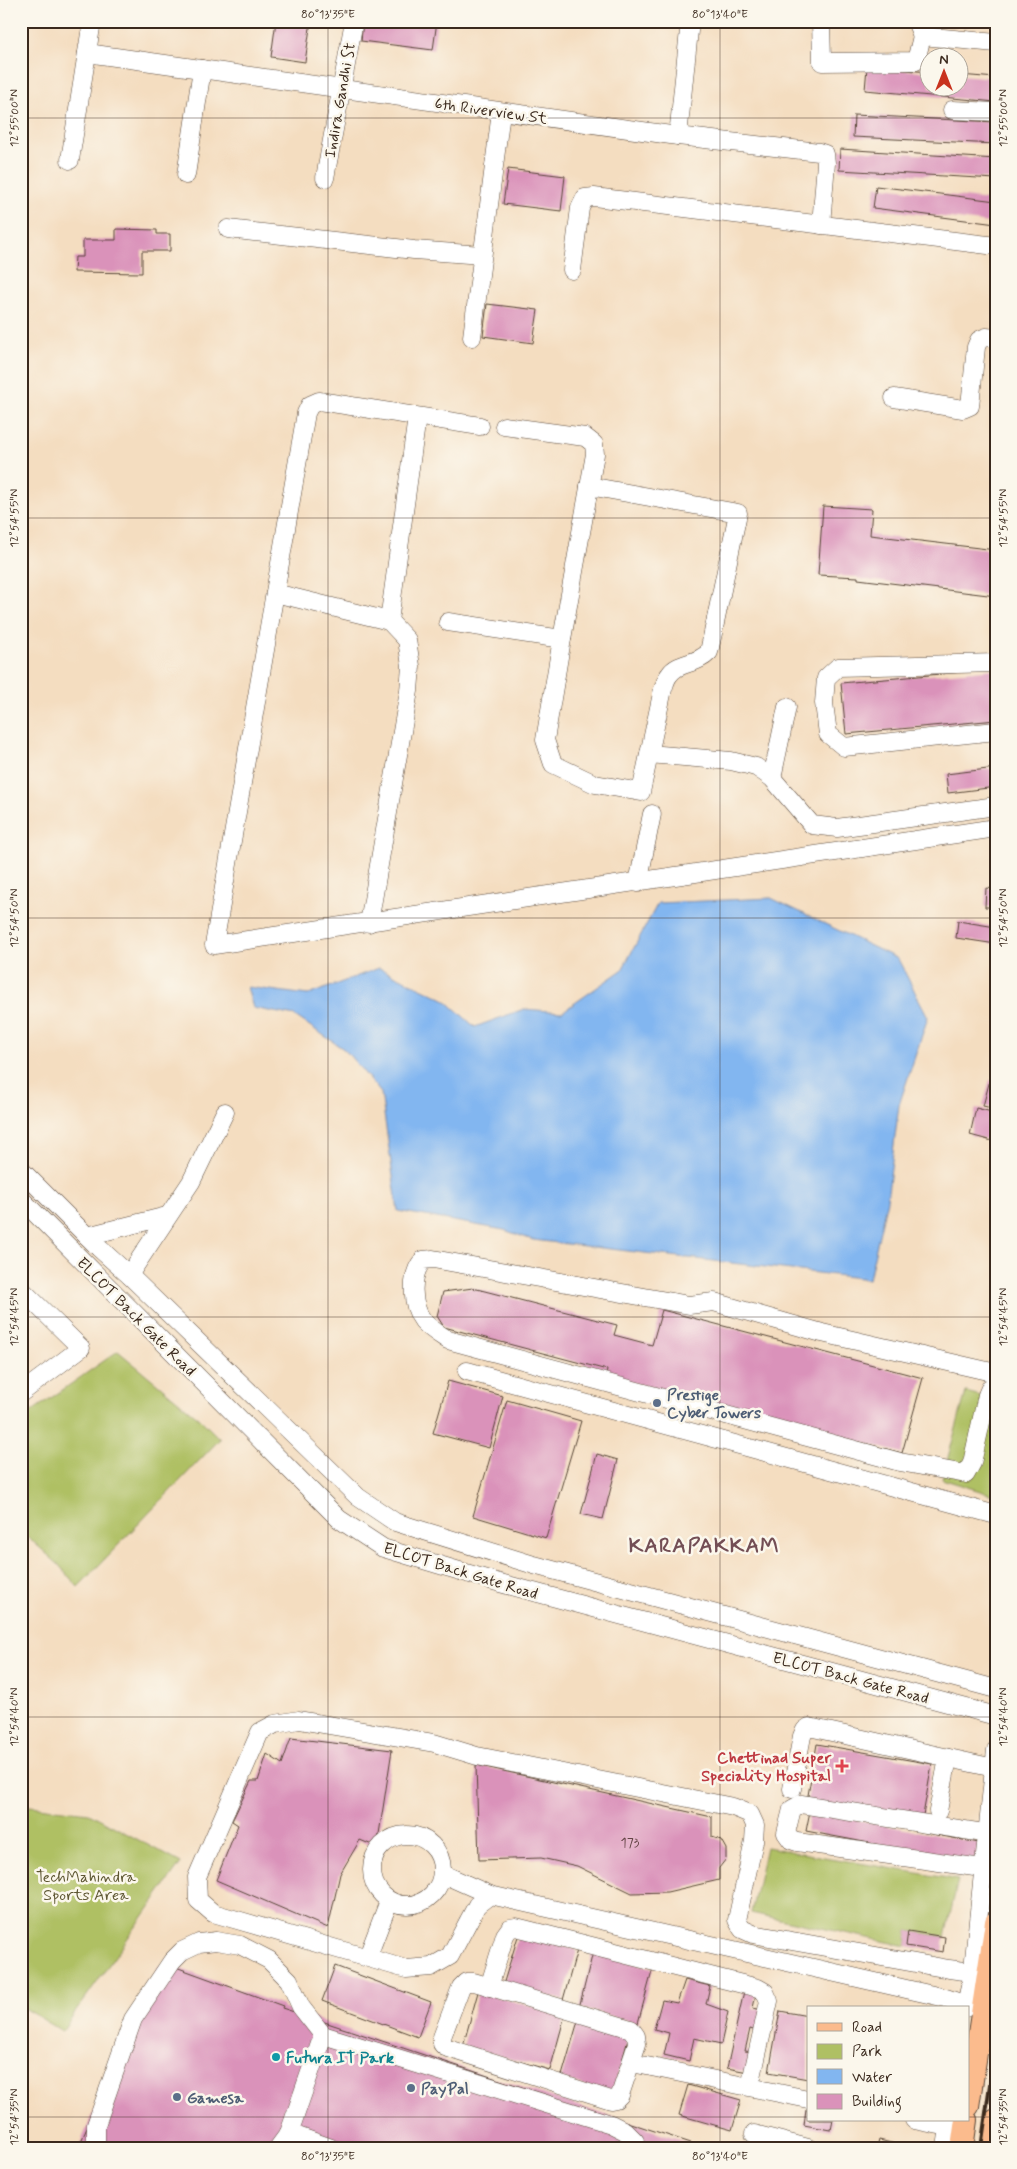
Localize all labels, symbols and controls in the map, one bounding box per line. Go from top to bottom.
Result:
text: 80°13'35"E [301,7,355,23]
text: 80°13'40"E [692,7,748,23]
street label: Indira Gandhi St [320,41,361,160]
north arrow [920,48,970,98]
text: N [939,51,949,69]
text: 12°55'00"N [7,89,23,147]
text: 12°55'00"N [996,89,1012,147]
street label: 6th Riverview St [433,93,549,130]
text: 12°54'55"N [7,489,23,547]
text: 12°54'55"N [996,489,1012,547]
text: 12°54'50"N [7,888,23,948]
text: 12°54'50"N [996,888,1012,948]
street label: ELCOT Back Gate Road [72,1253,200,1381]
text: 12°54'45"N [7,1288,23,1346]
text: 12°54'45"N [996,1288,1012,1346]
place label: Prestige Cyber Towers [667,1385,761,1424]
marker: Prestige Cyber Towers [651,1397,663,1409]
district label: KARAPAKKAM [628,1532,780,1560]
street label: ELCOT Back Gate Road [381,1538,540,1605]
street label: ELCOT Back Gate Road [770,1648,931,1709]
text: 12°54'40"N [7,1687,23,1747]
text: 12°54'40"N [996,1687,1012,1747]
place label: Chettinad Super Speciality Hospital [701,1748,831,1787]
marker: Chettinad Super Speciality Hospital [835,1759,849,1773]
house number: 173 [620,1834,640,1852]
park label: TechMahindra Sports Area [36,1867,136,1906]
legend [807,2006,970,2122]
text: Road [852,2018,882,2038]
text: Park [852,2042,882,2062]
place label: Futura IT Park [286,2048,394,2069]
marker: Futura IT Park [270,2051,282,2063]
text: Water [852,2068,892,2088]
place label: PayPal [421,2079,469,2100]
marker: PayPal [405,2082,417,2094]
place label: Gamesa [187,2088,244,2109]
text: 12°54'35"N [7,2089,23,2145]
text: 12°54'35"N [996,2089,1012,2145]
marker: Gamesa [171,2091,183,2103]
text: Building [852,2092,902,2113]
text: 80°13'35"E [301,2149,355,2165]
text: 80°13'40"E [692,2149,748,2165]

